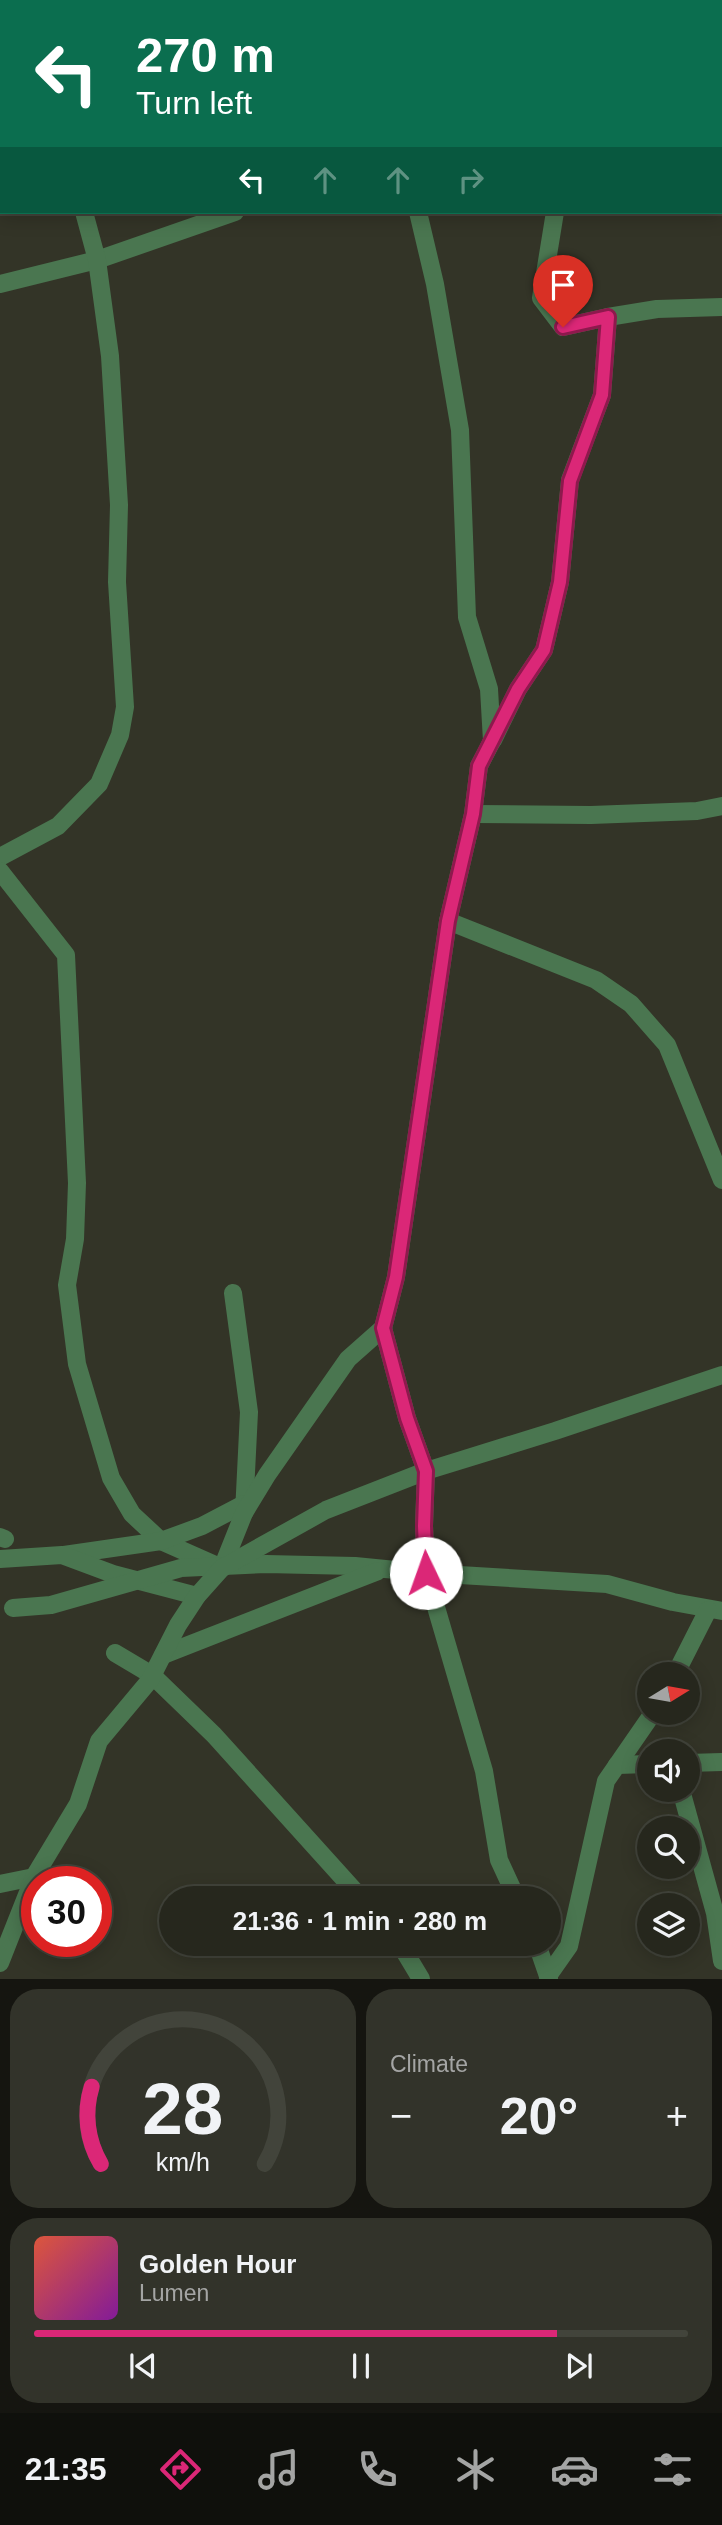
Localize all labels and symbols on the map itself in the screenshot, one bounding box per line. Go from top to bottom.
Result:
pin [533,255,593,327]
position arrow [389,1536,463,1610]
north arrow [637,1662,700,1726]
speed limit sign: 30 [21,1866,112,1957]

